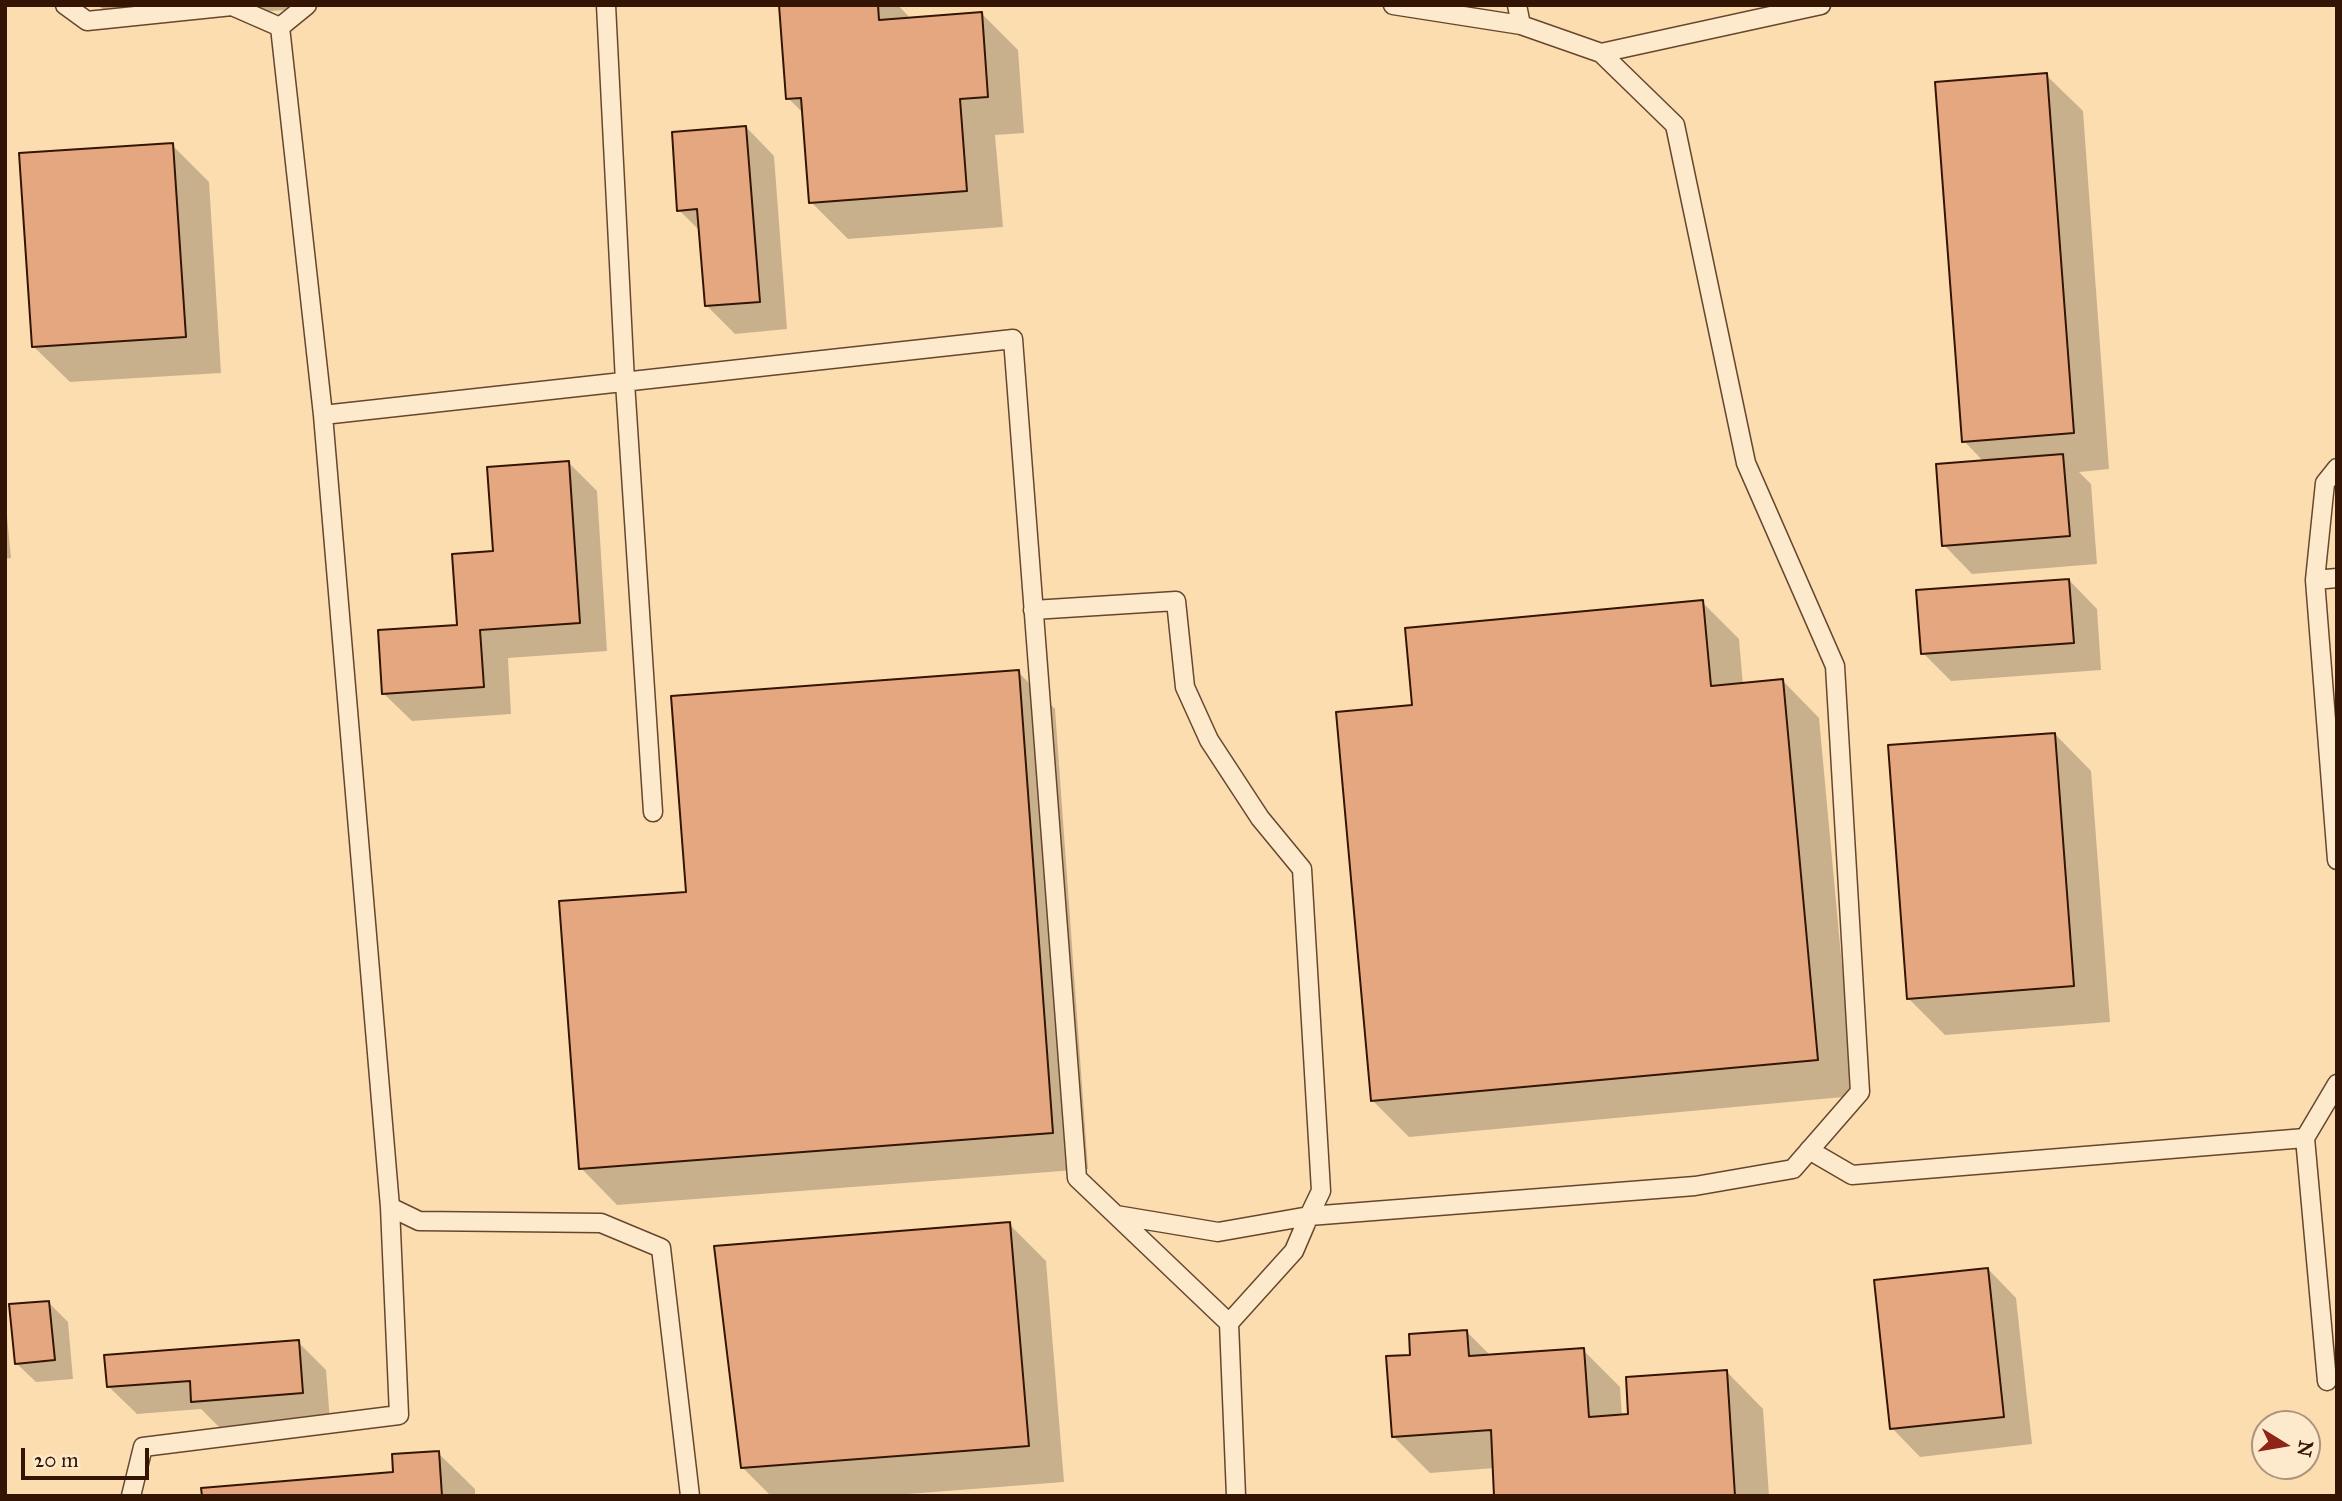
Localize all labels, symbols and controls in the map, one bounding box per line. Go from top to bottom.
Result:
north arrow [2251,1410,2321,1480]
scale bar [24,1434,152,1478]
text: N [2292,1439,2318,1459]
text: 20 m [34,1447,79,1473]

